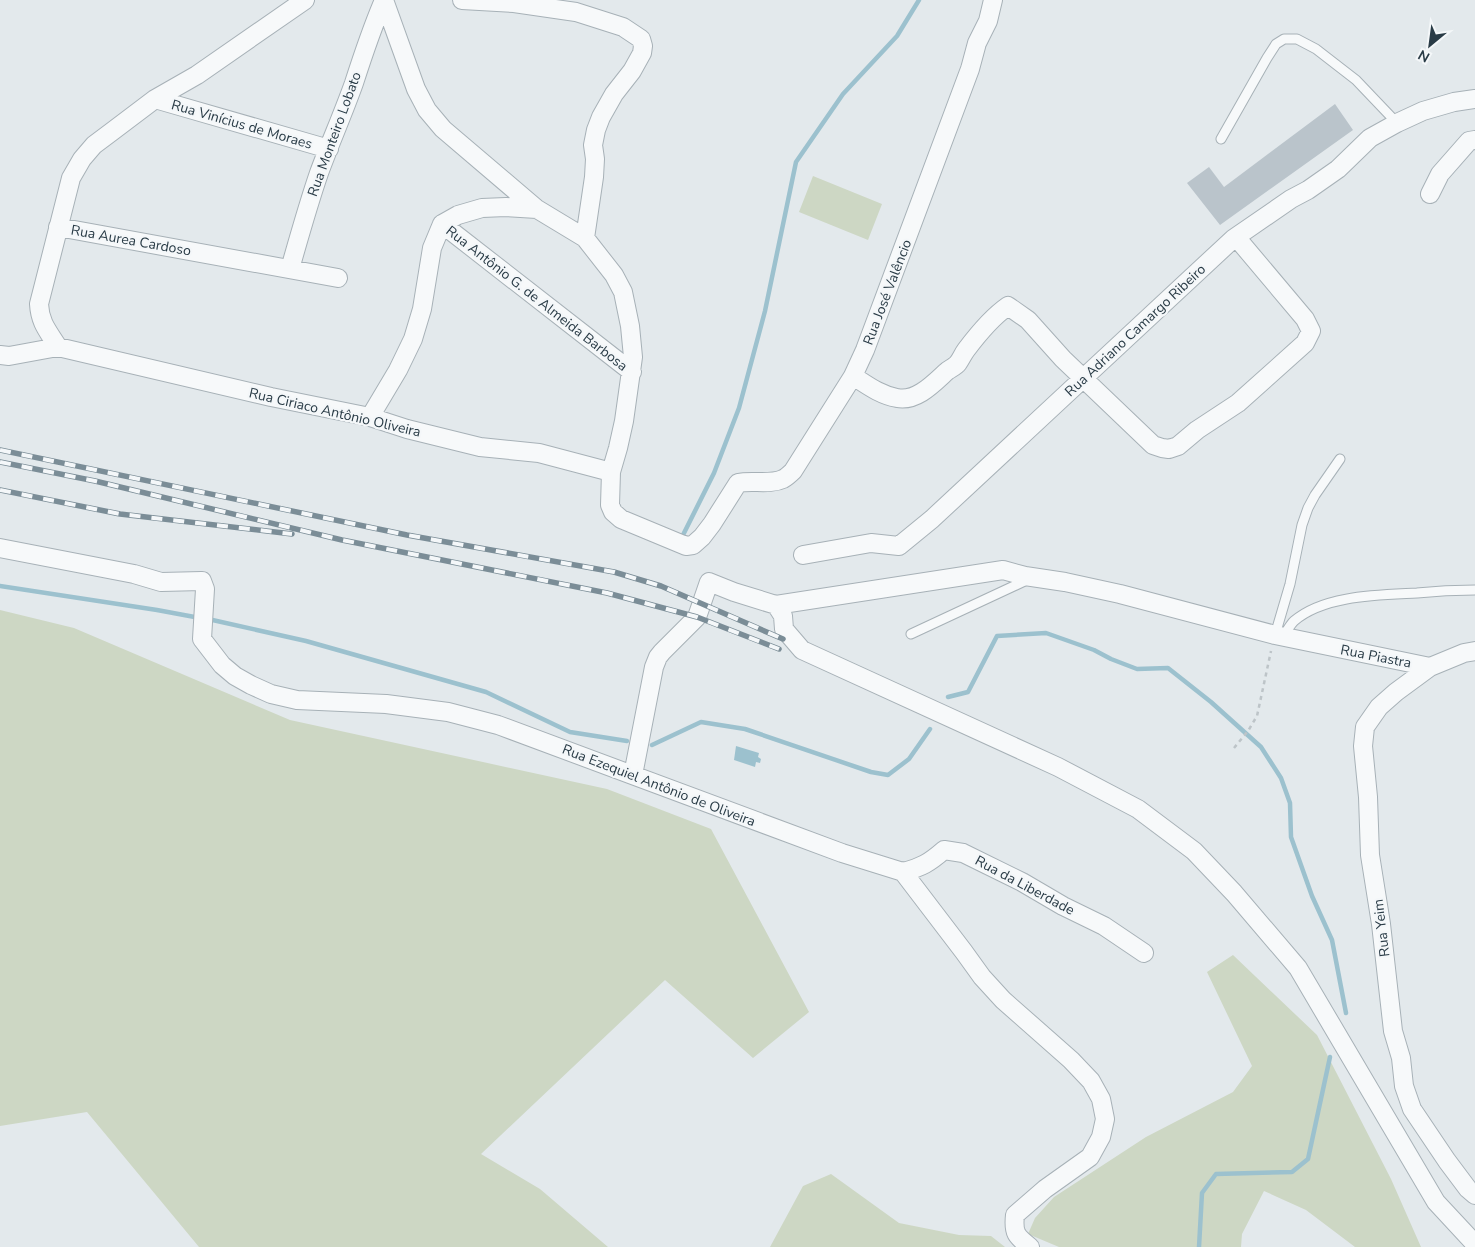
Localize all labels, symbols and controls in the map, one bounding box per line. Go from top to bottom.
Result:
north arrow [1405,20,1455,70]
text: N [1415,45,1433,67]
street label: Rua Monteiro Lobato [303,69,366,199]
street label: Rua Vinícius de Moraes [169,95,315,154]
street label: Rua Aurea Cardoso [69,221,193,260]
street label: Rua Antônio G. de Almeida Barbosa [442,221,632,375]
street label: Rua José Valêncio [859,236,916,348]
street label: Rua Adriano Camargo Ribeiro [1061,260,1210,401]
street label: Rua Ciriaco Antônio Oliveira [247,383,423,442]
street label: Rua Piastra [1339,640,1413,673]
street label: Rua Ezequiel Antônio de Oliveira [559,740,758,831]
street label: Rua da Liberdade [972,851,1078,920]
street label: Rua Yeim [1369,898,1394,958]

